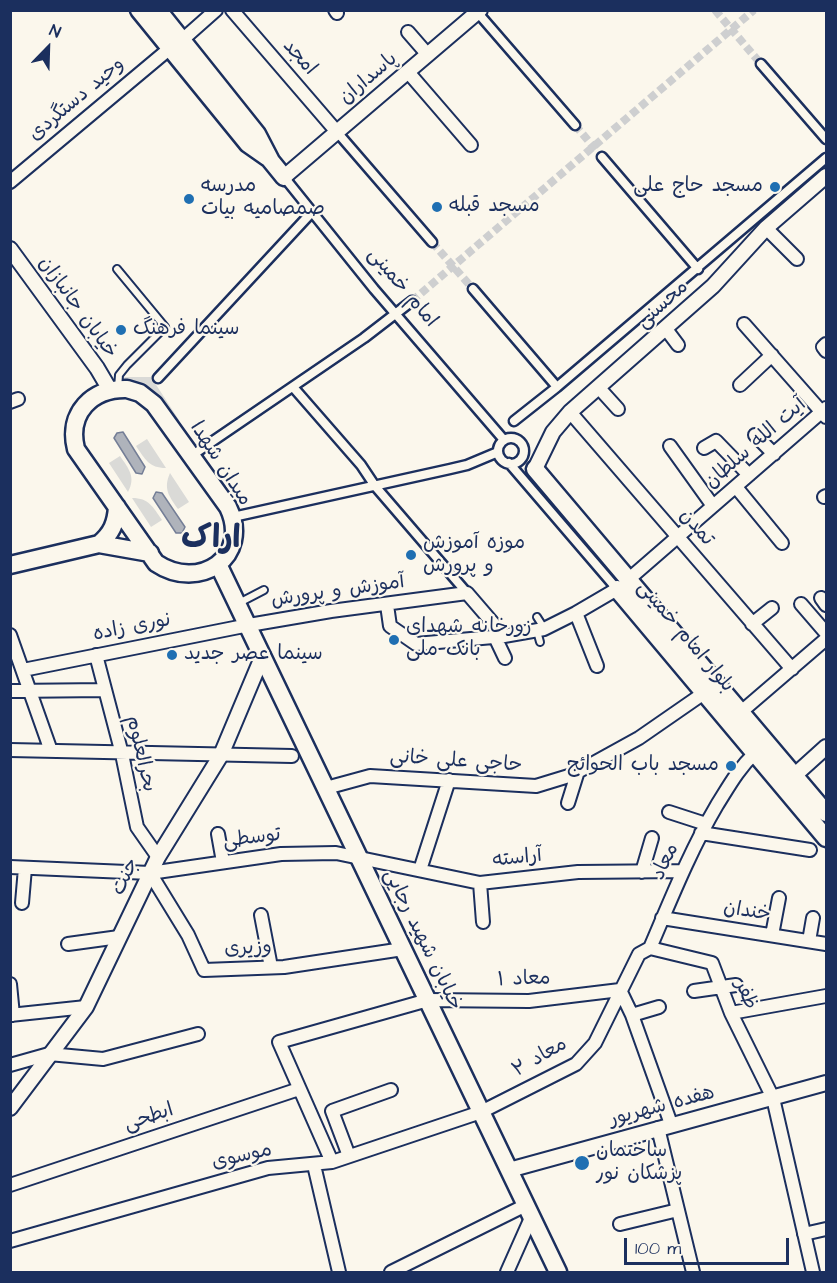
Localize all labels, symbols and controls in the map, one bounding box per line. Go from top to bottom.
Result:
north arrow [18,18,78,78]
text: N [46,19,64,44]
street label: امجد [277,35,321,81]
street label: پاسداران [335,48,403,110]
street label: وحید دستگردی [24,53,130,147]
place label: مدرسه صمصامیه بیات [201,175,325,222]
place label: مسجد حاج علی [633,175,763,199]
marker: مسجد حاج علی [768,180,782,194]
marker: مدرسه صمصامیه بیات [182,192,196,206]
place label: مسجد قبله [449,195,540,219]
marker: مسجد قبله [430,200,444,214]
street label: امام خمینی [362,243,442,333]
street label: خیابان جانبازان [32,253,122,363]
street label: محسنی [632,276,694,334]
place label: سینما فرهنگ [133,318,240,342]
marker: سینما فرهنگ [114,323,128,337]
street label: آیت الله سلطان [700,393,812,495]
street label: میدان شهدا [184,417,256,511]
street label: تمدن [673,505,719,551]
district label: اراک [181,521,241,559]
place label: موزه آموزش و پرورش [423,532,525,579]
marker: موزه آموزش و پرورش [404,548,418,562]
street label: آموزش و پرورش [270,571,406,613]
street label: بلوار امام خمینی [631,576,739,698]
street label: نوری زاده [91,609,173,647]
place label: زورخانه شهدای بانک ملی [406,616,532,663]
marker: زورخانه شهدای بانک ملی [387,633,401,647]
place label: سینما عصر جدید [184,643,323,667]
marker: سینما عصر جدید [165,648,179,662]
street label: بحرالعلوم [120,714,160,794]
street label: حاجی علی خانی [389,745,523,779]
place label: مسجد باب الحوائج [567,754,719,778]
marker: مسجد باب الحوائج [724,759,738,773]
street label: توسطی [222,824,282,854]
street label: معاد [647,840,685,884]
street label: آراسته [491,844,543,874]
street label: جنت [107,854,145,900]
street label: خیابان شهید رجایی [377,866,467,1014]
street label: خندان [722,896,772,928]
street label: وزیری [224,936,272,962]
street label: معاد ۱ [497,967,551,993]
street label: ظفر [728,977,762,1013]
street label: معاد ۲ [508,1033,572,1083]
street label: هفده شهریور [607,1081,717,1133]
street label: ابطحی [121,1099,177,1137]
street label: موسوی [210,1138,274,1176]
place label: ساختمان پزشکان نور [596,1140,682,1187]
marker: ساختمان پزشکان نور [573,1154,591,1172]
scale bar [627,1226,792,1264]
text: 100 m [635,1236,681,1261]

